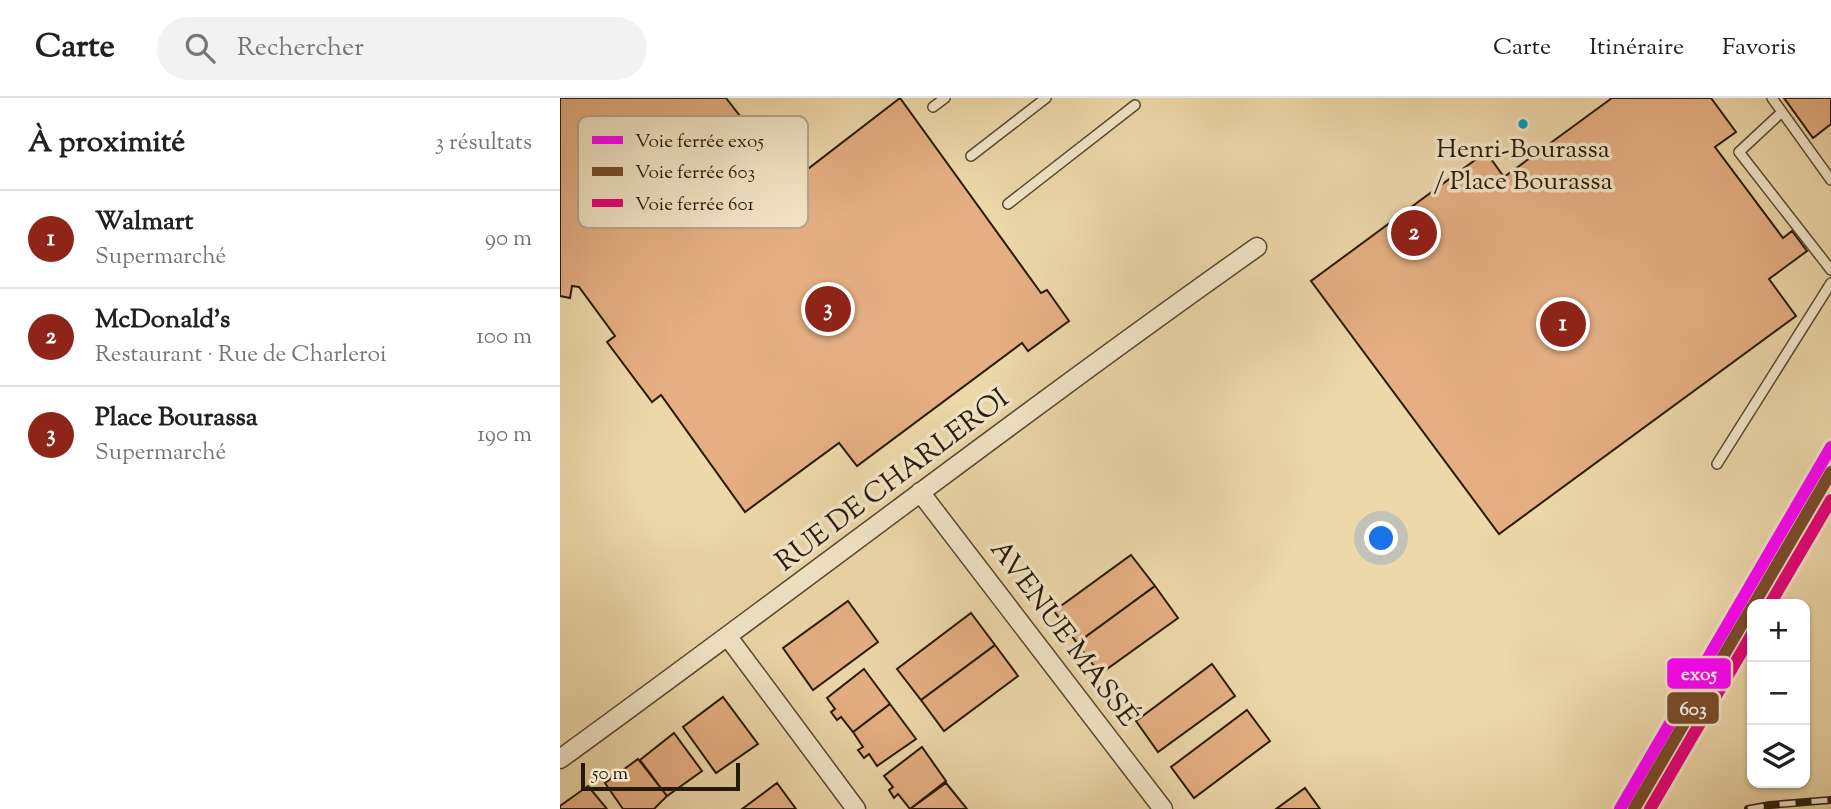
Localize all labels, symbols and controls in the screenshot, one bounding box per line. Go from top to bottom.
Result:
search box [157,17,647,80]
text: Carte [35,24,115,72]
icon: search [181,29,219,67]
text: Rechercher [237,30,364,67]
text: Carte [1493,31,1551,65]
text: Itinéraire [1589,31,1684,65]
text: Favoris [1722,31,1796,65]
legend [578,116,808,228]
marker: Henri-Bourassa / Place Bourassa [1516,117,1530,131]
text: À proximité [28,122,185,165]
text: 3 résultats [435,127,532,160]
text: Voie ferrée exo5 [635,129,764,156]
place label: Henri-Bourassa / Place Bourassa [1433,132,1613,201]
text: Voie ferrée 603 [635,160,755,187]
text: Voie ferrée 601 [635,192,754,219]
text: Walmart [95,204,193,241]
pin: 2 [1391,207,1437,259]
text: 1 [47,223,55,256]
text: 90 m [485,223,532,256]
text: Supermarché [95,241,226,274]
pin: 3 [805,283,851,335]
pin: 1 [1540,298,1586,350]
text: McDonald's [95,302,230,339]
text: 2 [46,321,56,354]
text: 100 m [476,321,532,354]
text: Restaurant · Rue de Charleroi [95,339,387,372]
street label: RUE DE CHARLEROI [768,380,1018,582]
text: Place Bourassa [95,400,258,437]
text: 3 [46,419,56,452]
text: 190 m [477,419,532,452]
text: Supermarché [95,437,226,470]
your location [1364,521,1398,555]
street label: AVENUE MASSÉ [979,532,1147,736]
map controls [1747,599,1810,788]
button: + [1747,599,1810,662]
line badge: exo5 [1666,657,1732,690]
text: exo5 [1681,662,1717,689]
button: − [1747,662,1810,725]
line badge: 603 [1666,691,1720,725]
text: 603 [1679,697,1707,724]
button: layers [1747,725,1810,788]
scale bar [581,760,740,792]
text: 50 m [592,761,628,788]

